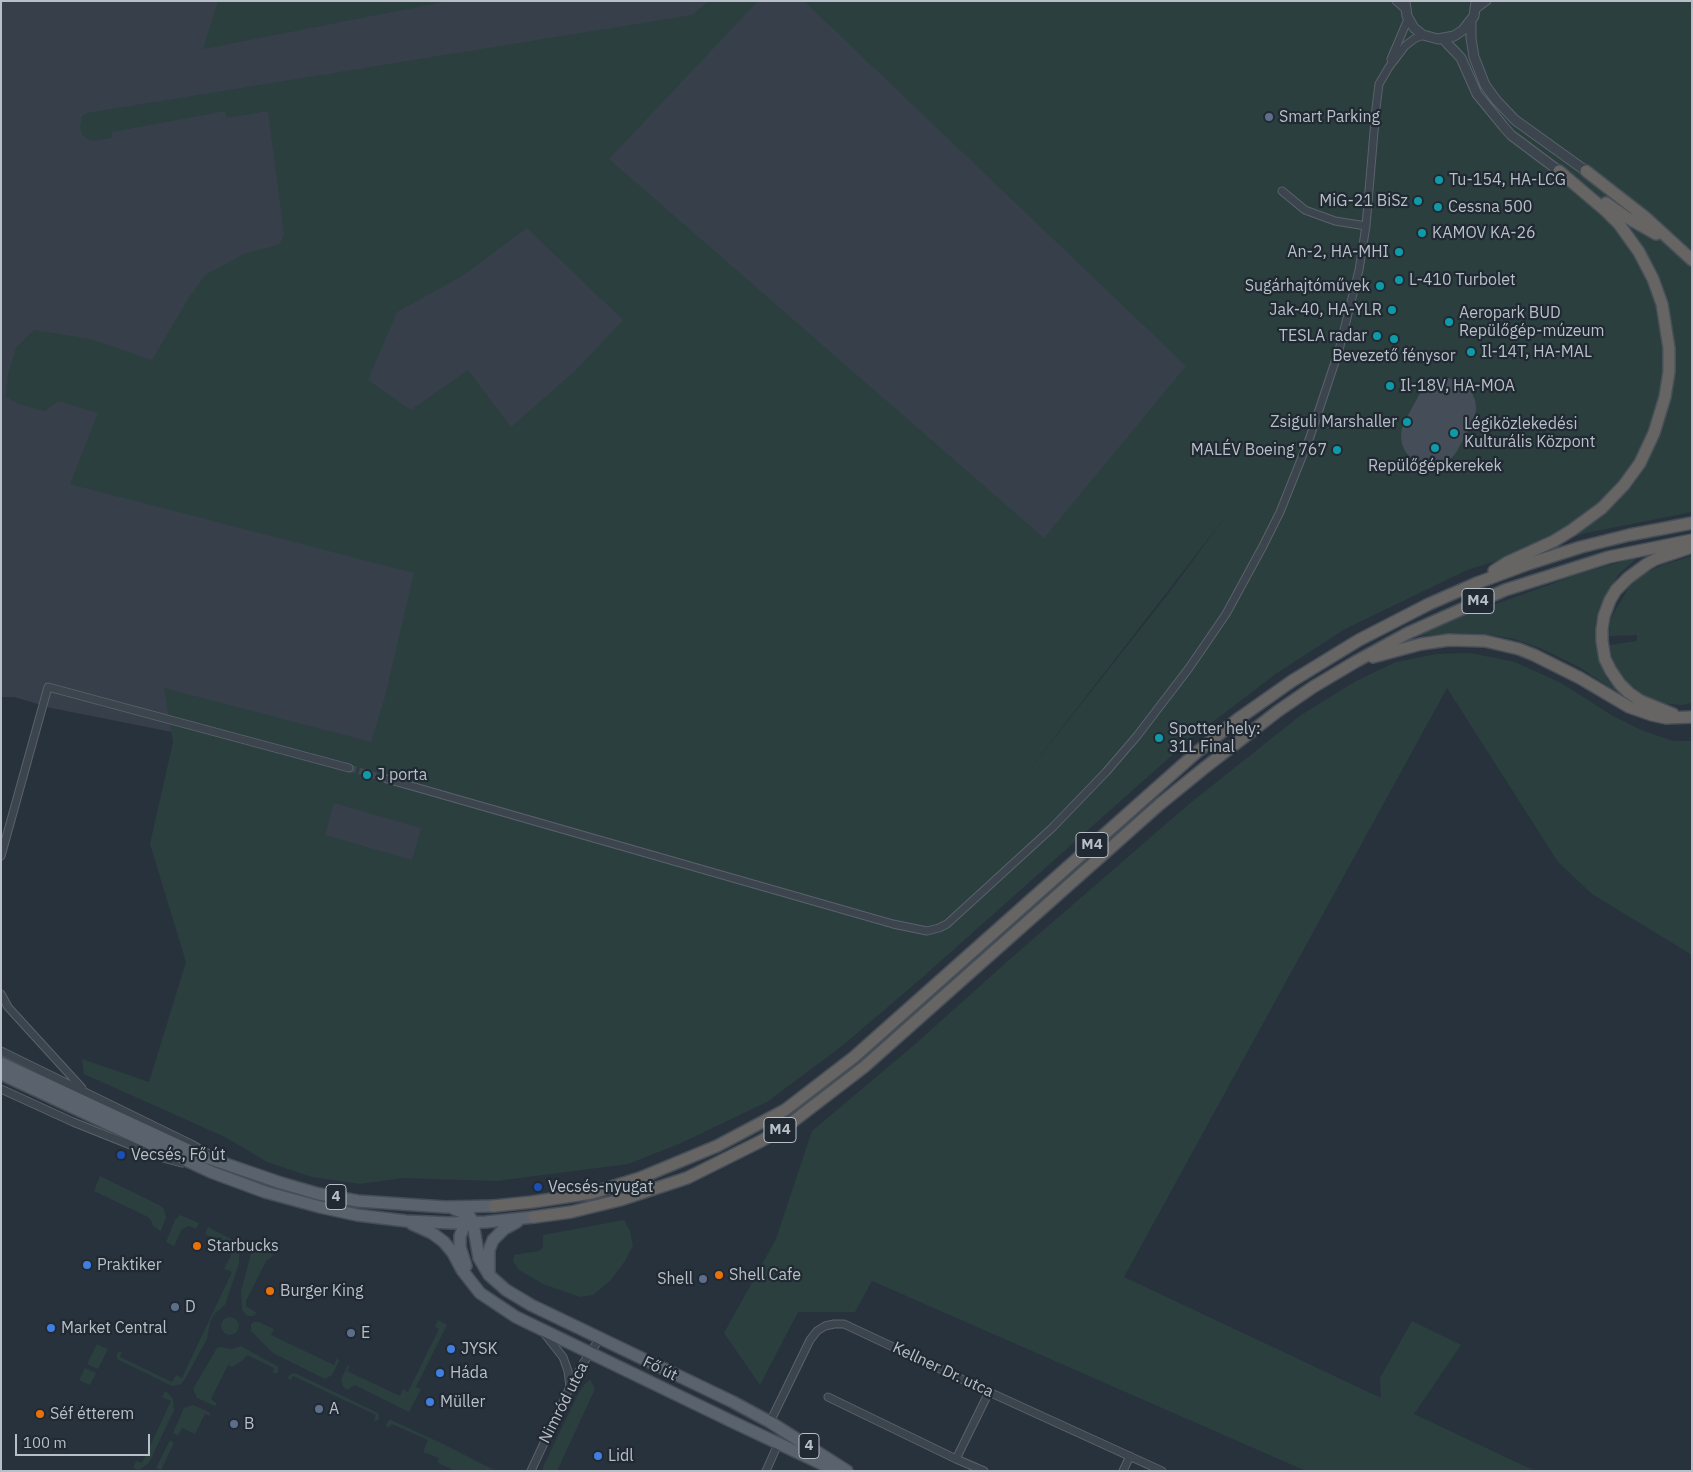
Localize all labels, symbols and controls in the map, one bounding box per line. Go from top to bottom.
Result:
place label: Smart Parking [1279,107,1380,127]
marker: Smart Parking [1263,111,1275,123]
place label: Tu-154, HA-LCG [1449,170,1566,190]
marker: Tu-154, HA-LCG [1433,174,1445,186]
place label: MiG-21 BiSz [1319,191,1408,211]
marker: MiG-21 BiSz [1412,195,1424,207]
place label: Cessna 500 [1448,197,1532,217]
marker: Cessna 500 [1432,201,1444,213]
place label: KAMOV KA-26 [1432,223,1536,243]
marker: KAMOV KA-26 [1416,227,1428,239]
place label: An-2, HA-MHI [1287,242,1389,262]
marker: An-2, HA-MHI [1393,246,1405,258]
place label: L-410 Turbolet [1409,270,1516,290]
marker: L-410 Turbolet [1393,274,1405,286]
place label: Sugárhajtóművek [1245,276,1370,296]
marker: Sugárhajtóművek [1374,280,1386,292]
place label: Jak-40, HA-YLR [1269,300,1382,320]
place label: Aeropark BUD Repülőgép-múzeum [1459,303,1605,341]
marker: Jak-40, HA-YLR [1386,304,1398,316]
marker: Aeropark BUD Repülőgép-múzeum [1443,316,1455,328]
place label: TESLA radar [1279,326,1367,346]
marker: TESLA radar [1371,330,1383,342]
marker: Bevezető fénysor [1388,333,1400,345]
place label: Il-14T, HA-MAL [1481,342,1592,362]
place label: Bevezető fénysor [1332,346,1456,366]
marker: Il-14T, HA-MAL [1465,346,1477,358]
place label: Il-18V, HA-MOA [1400,376,1515,396]
marker: Il-18V, HA-MOA [1384,380,1396,392]
place label: Zsiguli Marshaller [1270,412,1397,432]
place label: Légiközlekedési Kulturális Központ [1464,414,1595,452]
marker: Zsiguli Marshaller [1401,416,1413,428]
marker: Légiközlekedési Kulturális Központ [1448,427,1460,439]
place label: MALÉV Boeing 767 [1191,440,1327,460]
marker: Repülőgépkerekek [1429,442,1441,454]
marker: MALÉV Boeing 767 [1331,444,1343,456]
place label: Repülőgépkerekek [1368,456,1502,476]
road number: M4 [1462,588,1494,614]
place label: Spotter hely: 31L Final [1169,719,1261,757]
marker: Spotter hely: 31L Final [1153,732,1165,744]
place label: J porta [377,765,427,785]
marker: J porta [361,769,373,781]
road number: M4 [1076,832,1108,858]
road number: M4 [764,1118,796,1142]
place label: Vecsés, Fő út [131,1145,225,1165]
marker: Vecsés, Fő út [115,1149,127,1161]
place label: Vecsés-nyugat [548,1177,653,1197]
marker: Vecsés-nyugat [532,1181,544,1193]
road number: 4 [326,1184,346,1210]
place label: Starbucks [207,1236,279,1256]
marker: Starbucks [191,1240,203,1252]
place label: Praktiker [97,1255,162,1275]
marker: Praktiker [81,1259,93,1271]
place label: Shell Cafe [729,1265,801,1285]
place label: Shell [657,1269,693,1289]
marker: Shell Cafe [713,1269,725,1281]
marker: Shell [697,1273,709,1285]
place label: Burger King [280,1281,364,1301]
marker: Burger King [264,1285,276,1297]
place label: D [185,1297,196,1317]
marker: D [169,1301,181,1313]
place label: Market Central [61,1318,167,1338]
marker: Market Central [45,1322,57,1334]
place label: E [361,1323,370,1343]
marker: E [345,1327,357,1339]
street label: Kellner Dr. utca [889,1338,997,1402]
place label: JYSK [461,1339,498,1359]
marker: JYSK [445,1343,457,1355]
street label: Fő út [640,1352,680,1386]
street label: Nimród utca [535,1359,593,1447]
place label: Háda [450,1363,488,1383]
marker: Háda [434,1367,446,1379]
place label: Müller [440,1392,485,1412]
marker: Müller [424,1396,436,1408]
place label: A [329,1399,339,1419]
marker: A [313,1403,325,1415]
place label: Séf étterem [50,1404,134,1424]
marker: Séf étterem [34,1408,46,1420]
place label: B [244,1414,254,1434]
marker: B [228,1418,240,1430]
scale bar [18,1424,152,1456]
text: 100 m [23,1433,67,1452]
road number: 4 [799,1434,819,1458]
place label: Lidl [608,1446,634,1466]
marker: Lidl [592,1450,604,1462]

